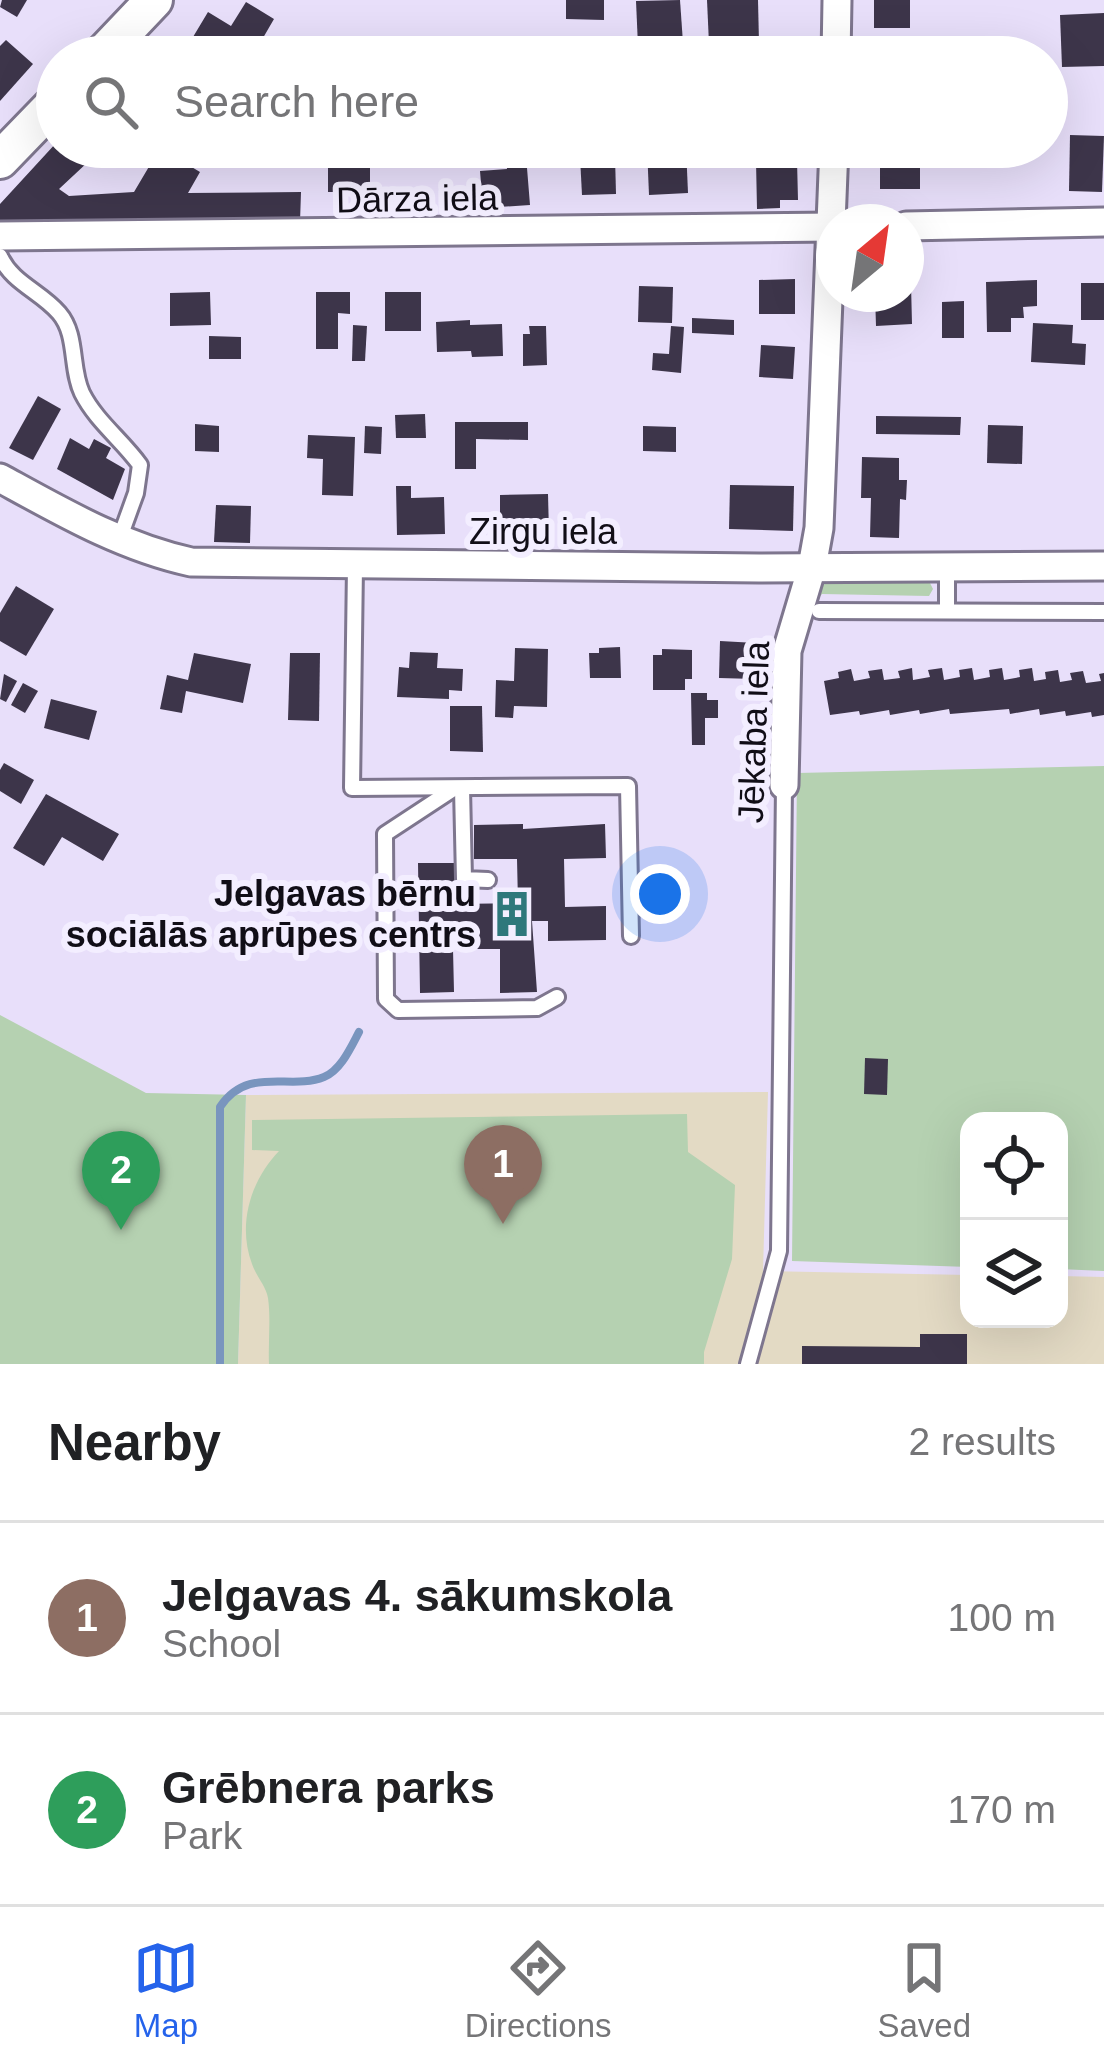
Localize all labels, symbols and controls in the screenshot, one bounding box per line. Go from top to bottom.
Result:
search box [36,36,1068,168]
icon: search [78,69,144,135]
text: Search here [174,76,419,127]
street label: Dārza iela [336,177,499,220]
north arrow [816,204,924,312]
street label: Zirgu iela [469,511,618,552]
street label: Jēkaba iela [730,639,777,824]
your location [630,864,690,924]
place label: Jelgavas bērnu sociālās aprūpes centrs [66,873,476,955]
building icon: Jelgavas bērnu sociālās aprūpes centrs [487,889,537,939]
map controls [960,1112,1068,1328]
button: locate [960,1112,1068,1220]
pin: 1 [464,1125,542,1224]
pin: 2 [82,1131,160,1230]
button: layers [960,1220,1068,1328]
text: Nearby [48,1414,221,1471]
text: 2 results [909,1420,1056,1463]
text: Jelgavas 4. sākumskola [162,1570,672,1621]
text: 1 [76,1596,98,1639]
text: 100 m [948,1596,1056,1639]
text: School [162,1622,281,1665]
text: Grēbnera parks [162,1762,495,1813]
text: 2 [76,1788,98,1831]
text: 170 m [948,1788,1056,1831]
text: Park [162,1814,242,1857]
tab: Map [133,1935,199,2045]
tab: Directions [465,1935,612,2045]
tab: Saved [877,1935,971,2045]

